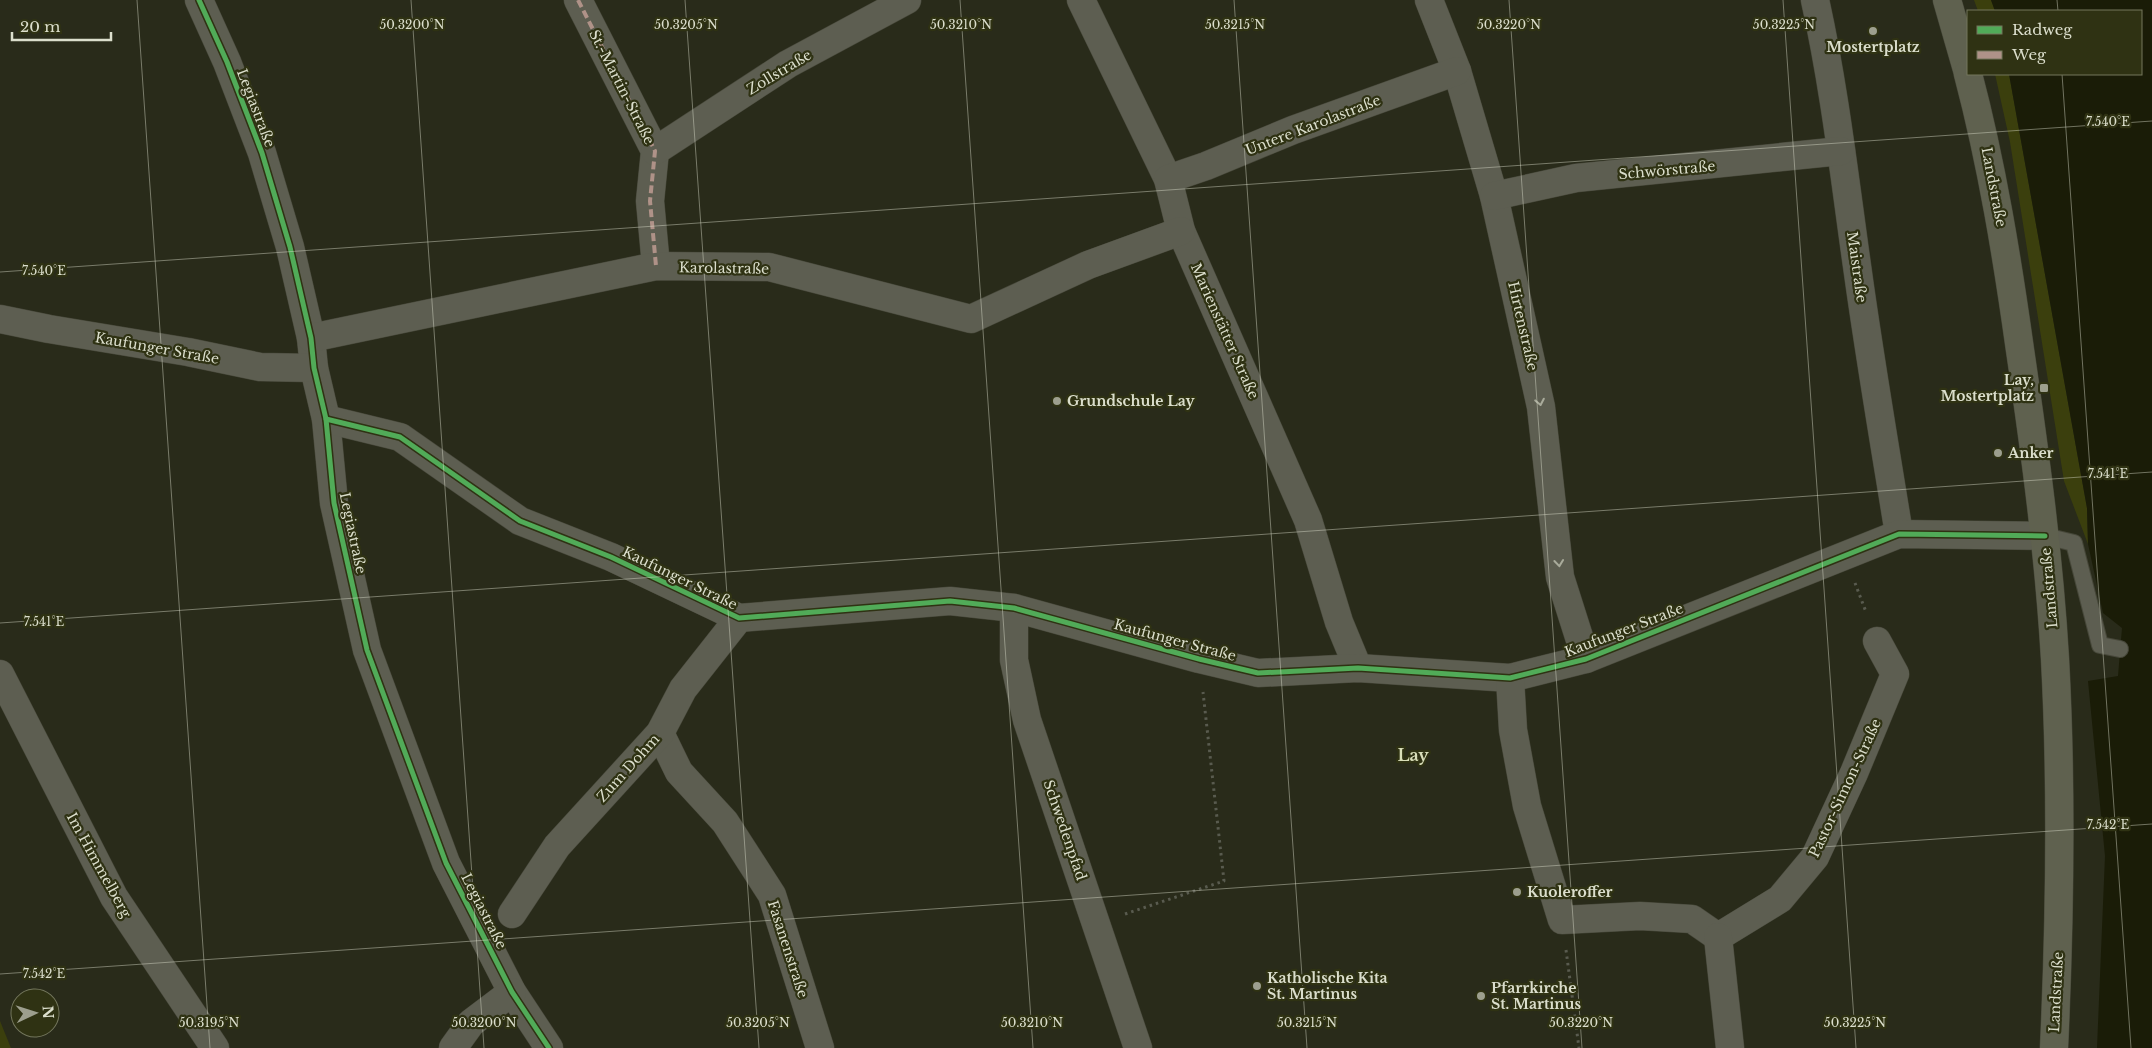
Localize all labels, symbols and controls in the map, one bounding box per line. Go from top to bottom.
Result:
scale bar [12,10,111,42]
legend [1967,10,2142,75]
text: 20 m [20,17,60,36]
text: 50.3200°N [379,17,445,32]
text: 50.3205°N [654,17,718,32]
text: 50.3210°N [930,17,992,32]
text: 50.3215°N [1205,17,1265,32]
text: 50.3220°N [1477,17,1541,32]
text: 50.3225°N [1753,17,1815,32]
text: Radweg [2012,20,2073,39]
marker: Mostertplatz [1867,25,1879,37]
street label: St.-Martin-Straße [585,27,659,147]
place label: Mostertplatz [1826,38,1920,56]
text: Weg [2011,45,2047,64]
street label: Zollstraße [743,46,815,98]
street label: Legiastraße [233,66,279,150]
street label: Untere Karolastraße [1243,91,1383,159]
text: 7.540°E [2086,114,2130,129]
street label: Landstraße [1977,146,2011,228]
street label: Schwörstraße [1618,157,1716,183]
street label: Maistraße [1843,230,1871,304]
street label: Karolastraße [679,258,769,278]
street label: Marienstätter Straße [1187,260,1263,402]
text: 7.540°E [22,263,66,278]
street label: Hirtenstraße [1504,280,1542,372]
street label: Kaufunger Straße [94,328,220,368]
place label: Lay, Mostertplatz [1941,371,2034,405]
marker: Lay, Mostertplatz [2038,382,2050,394]
place label: Grundschule Lay [1067,392,1196,410]
marker: Grundschule Lay [1051,395,1063,407]
one-way arrow [1534,397,1545,406]
place label: Anker [2007,444,2054,462]
marker: Anker [1992,447,2004,459]
text: 7.541°E [2088,466,2129,481]
street label: Legiastraße [336,491,370,575]
street label: Kaufunger Straße [620,542,740,614]
street label: Landstraße [2037,547,2061,629]
one-way arrow [1553,559,1564,567]
street label: Kaufunger Straße [1562,599,1686,661]
text: 7.541°E [24,614,65,629]
street label: Kaufunger Straße [1112,615,1238,665]
street label: Pastor-Simon-Straße [1805,716,1885,860]
street label: Zum Dohm [593,730,663,806]
district label: Lay [1397,745,1429,765]
street label: Schwedenpfad [1039,777,1091,883]
street label: Im Himmelberg [63,809,136,921]
text: 7.542°E [2087,817,2130,832]
street label: Legiastraße [457,870,511,952]
place label: Kuoleroffer [1527,883,1613,901]
marker: Kuoleroffer [1511,886,1523,898]
street label: Fasanenstraße [764,898,812,1000]
street label: Landstraße [2045,951,2067,1033]
text: 7.542°E [23,966,66,981]
place label: Katholische Kita St. Martinus [1267,969,1387,1003]
place label: Pfarrkirche St. Martinus [1491,979,1581,1013]
marker: Katholische Kita St. Martinus [1251,980,1263,992]
north arrow [10,988,60,1038]
marker: Pfarrkirche St. Martinus [1475,990,1487,1002]
text: N [39,1005,57,1019]
text: 50.3195°N [179,1015,239,1030]
text: 50.3200°N [451,1015,517,1030]
text: 50.3205°N [726,1015,790,1030]
text: 50.3210°N [1001,1015,1063,1030]
text: 50.3215°N [1277,1015,1337,1030]
text: 50.3220°N [1549,1015,1613,1030]
text: 50.3225°N [1824,1015,1886,1030]

